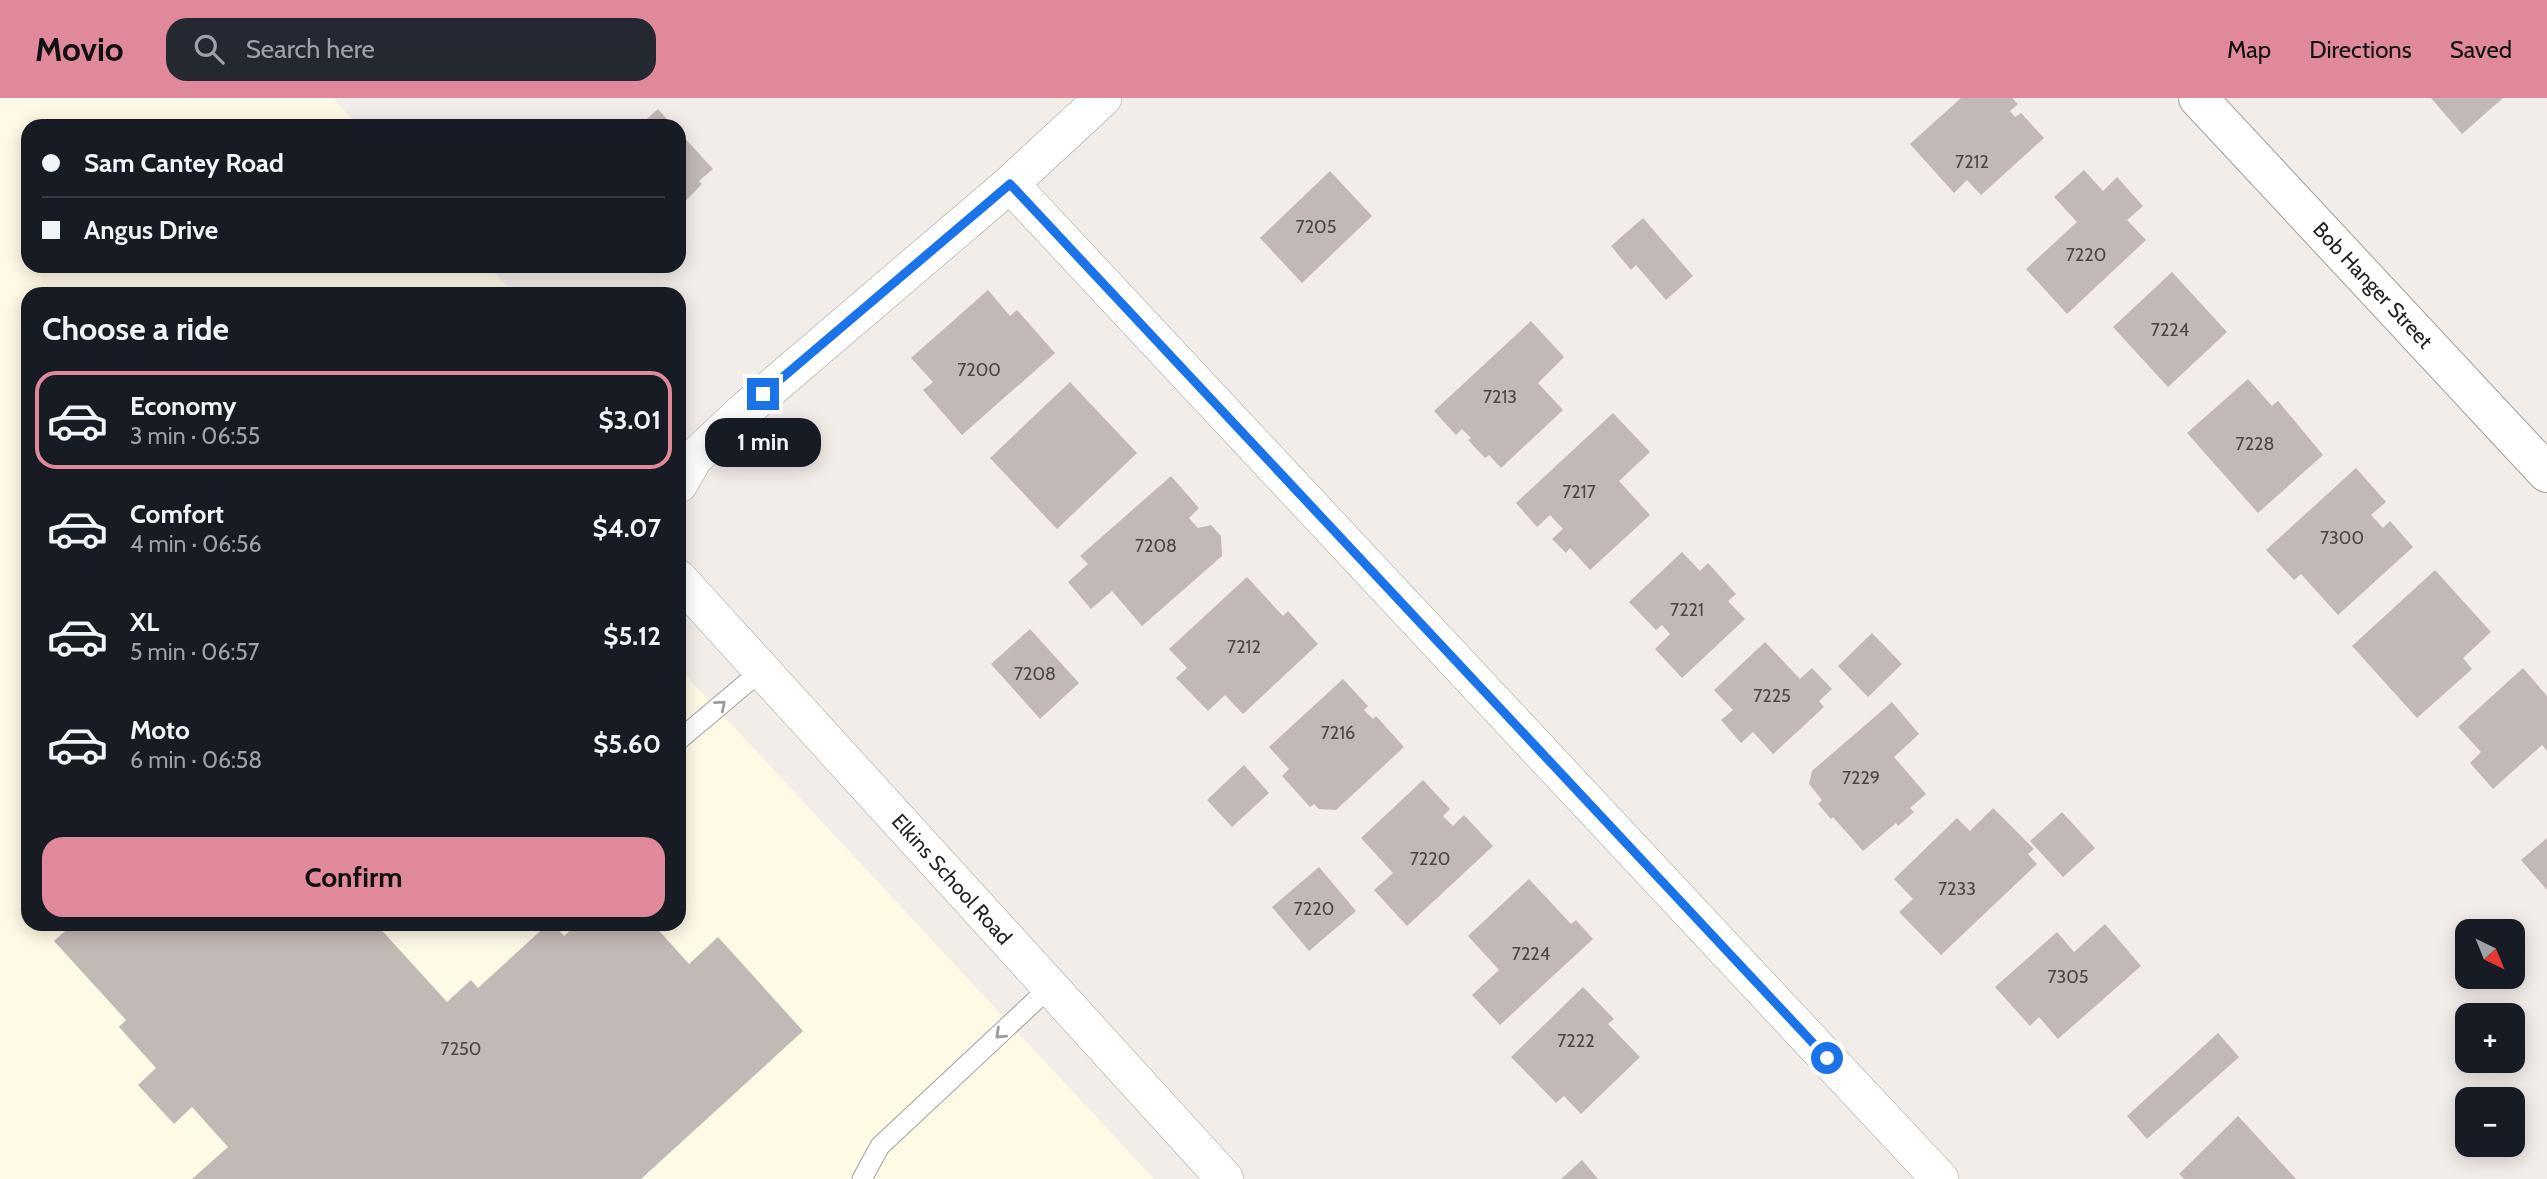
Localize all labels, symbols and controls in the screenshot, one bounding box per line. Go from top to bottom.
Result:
search box [166,18,656,81]
text: Movio [35,29,124,69]
icon: search [190,30,228,68]
text: Search here [246,33,375,65]
text: Map [2227,35,2271,64]
text: Directions [2309,35,2412,64]
text: Saved [2450,35,2512,64]
text: Sam Cantey Road [84,147,284,179]
house number: 7212 [1955,151,1989,173]
text: Angus Drive [84,214,218,246]
house number: 7205 [1296,216,1336,238]
street label: Bob Hanger Street [2308,217,2438,353]
house number: 7220 [2066,244,2106,266]
text: Choose a ride [42,309,229,348]
house number: 7224 [2151,319,2189,341]
house number: 7200 [957,359,1001,381]
route end [747,378,779,410]
house number: 7213 [1483,386,1517,408]
icon: car [46,389,109,452]
text: Economy [130,390,236,422]
text: $3.01 [598,404,661,436]
callout: 1 min [705,418,821,468]
text: 3 min · 06:55 [130,422,260,450]
text: 1 min [737,428,789,456]
house number: 7228 [2236,433,2274,455]
house number: 7217 [1562,481,1596,503]
icon: car [46,497,109,560]
text: Comfort [130,498,224,530]
text: $4.07 [593,512,661,544]
house number: 7300 [2320,527,2364,549]
text: 4 min · 06:56 [130,530,262,558]
house number: 7208 [1135,535,1177,557]
house number: 7221 [1670,599,1704,621]
icon: car [46,605,109,668]
text: XL [130,606,159,638]
text: $5.12 [603,620,661,652]
house number: 7212 [1227,636,1261,658]
text: 5 min · 06:57 [130,638,259,666]
house number: 7208 [1014,663,1056,685]
house number: 7225 [1753,685,1791,707]
one-way arrow [712,701,725,713]
icon: car [46,713,109,776]
text: Moto [130,714,190,746]
house number: 7216 [1321,722,1355,744]
text: $5.60 [593,728,661,760]
text: 6 min · 06:58 [130,746,262,774]
house number: 7229 [1842,767,1880,789]
street label: Elkins School Road [887,809,1017,949]
button: Confirm [42,837,665,917]
house number: 7220 [1410,848,1450,870]
house number: 7233 [1938,878,1976,900]
house number: 7220 [1294,898,1334,920]
north arrow [2455,919,2525,989]
map controls [2455,919,2525,1157]
house number: 7224 [1512,943,1550,965]
house number: 7305 [2047,966,2089,988]
button: + [2455,1003,2525,1073]
one-way arrow [995,1025,1008,1038]
house number: 7222 [1557,1030,1595,1052]
house number: 7250 [441,1038,481,1060]
route start [1811,1042,1843,1074]
button: − [2455,1087,2525,1157]

